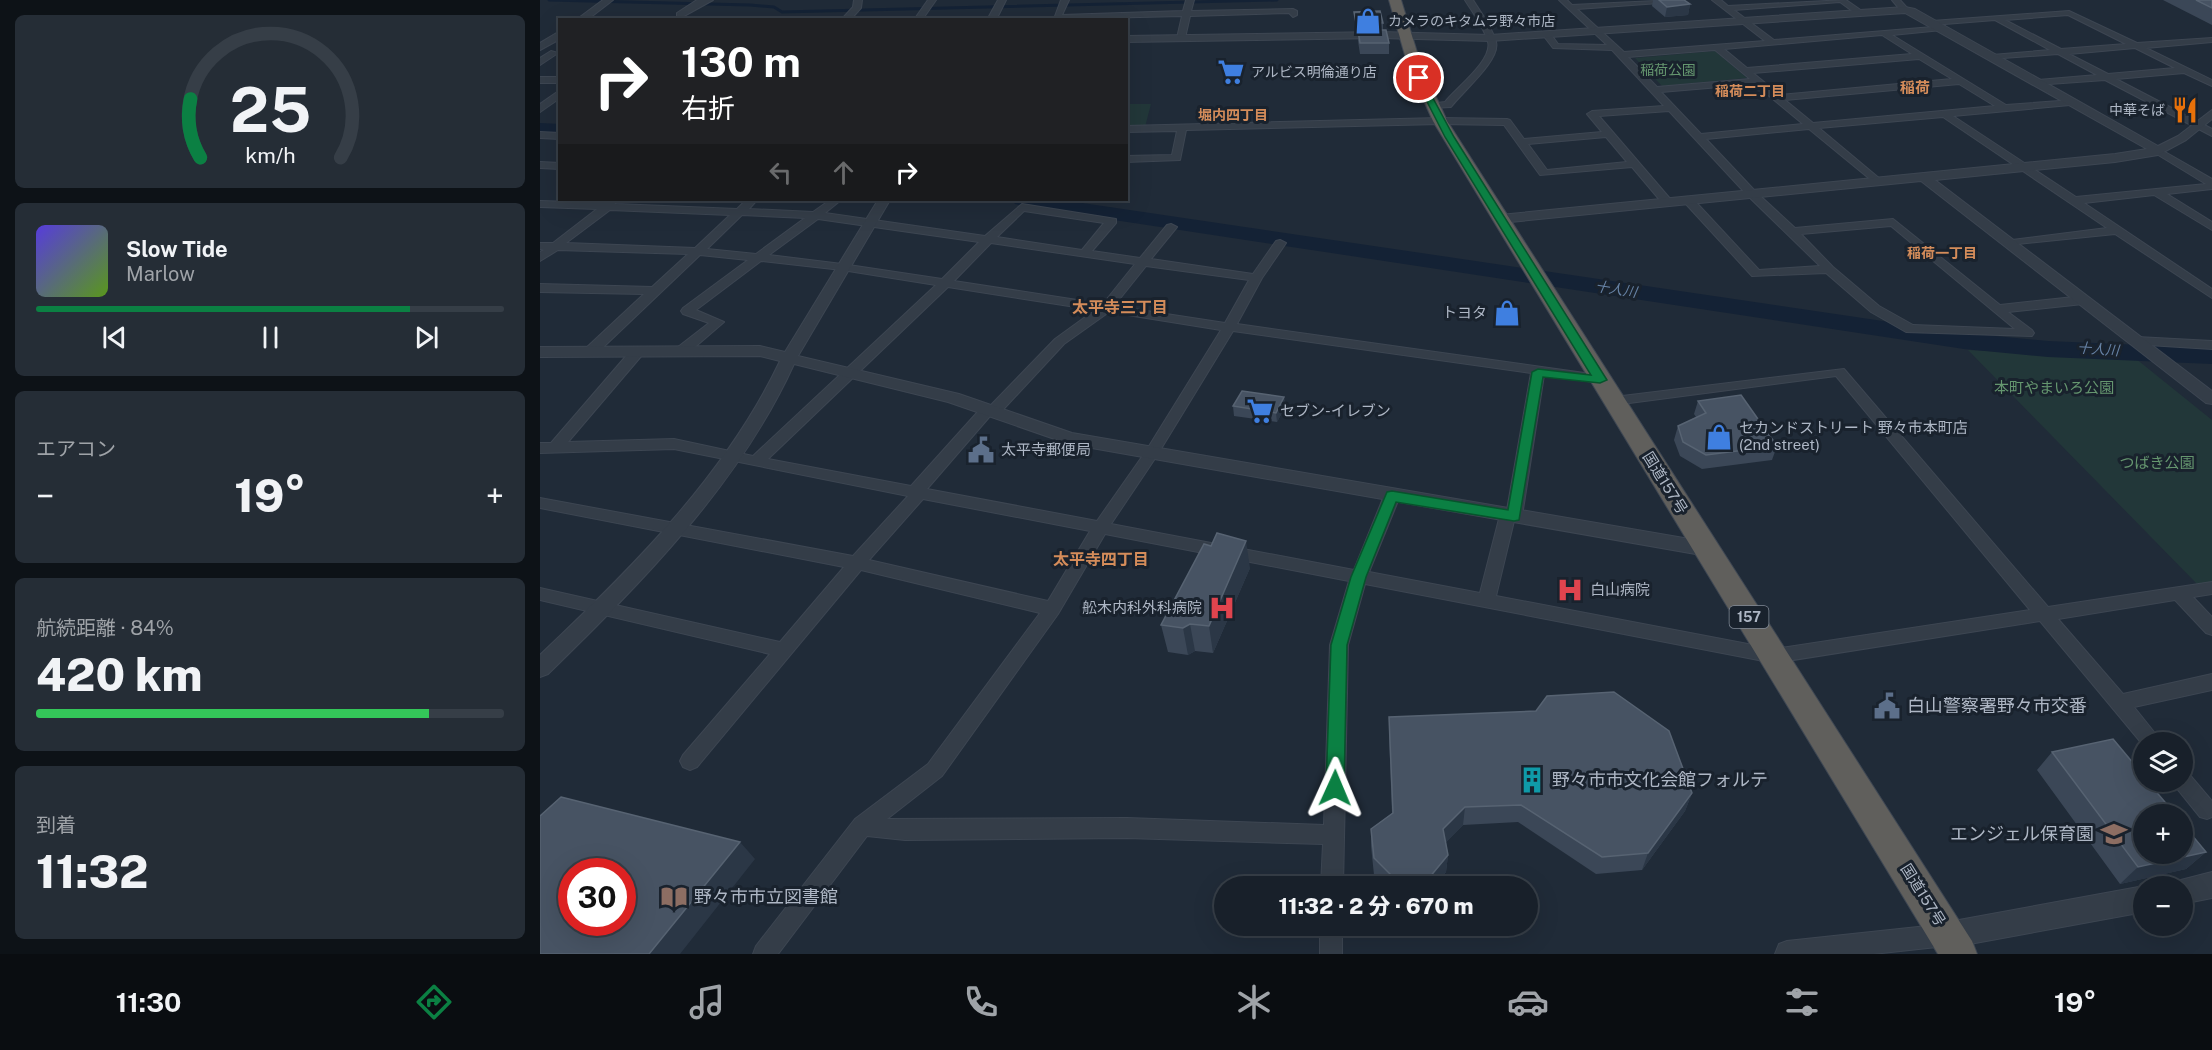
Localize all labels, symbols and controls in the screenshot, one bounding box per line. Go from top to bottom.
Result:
shop icon: カメラのキタムラ野々市店 [1353,6,1383,36]
place label: カメラのキタムラ野々市店 [1388,13,1555,29]
text: 130 m [681,37,801,86]
icon: right [582,42,660,120]
pin [1393,52,1444,103]
supermarket icon: アルビス明倫通り店 [1216,57,1246,87]
icon: arrive [1402,61,1435,94]
park label: 稲荷公園 [1640,62,1696,78]
place label: アルビス明倫通り店 [1251,64,1377,80]
text: 25 [229,74,311,147]
district label: 稲荷 [1900,79,1930,96]
district label: 稲荷二丁目 [1715,83,1785,99]
text: 右折 [681,92,735,124]
restaurant icon: 中華そば [2170,95,2200,125]
place label: 中華そば [2109,102,2165,118]
district label: 堀内四丁目 [1198,107,1268,123]
text: km/h [245,144,295,169]
icon: left [764,156,797,189]
icon: ahead [827,156,860,189]
icon: right [890,156,923,189]
text: Slow Tide [126,236,228,262]
district label: 稲荷一丁目 [1907,245,1977,261]
text: Marlow [126,262,195,286]
water label: 十人川 [1594,278,1640,300]
district label: 太平寺三丁目 [1072,298,1168,317]
shop icon: トヨタ [1492,298,1522,328]
place label: トヨタ [1442,304,1487,321]
icon: previous [98,321,131,354]
icon: pause [254,321,287,354]
icon: next [410,321,443,354]
water label: 十人川 [2076,340,2122,359]
park label: 本町やまいろ公園 [1994,379,2114,396]
supermarket icon: セブン-イレブン [1245,396,1275,426]
place label: セブン-イレブン [1280,402,1391,419]
place label: セカンドストリート 野々市本町店 (2nd street) [1739,419,1968,453]
shop icon: セカンドストリート 野々市本町店 (2nd street) [1704,422,1734,452]
public building icon: 太平寺郵便局 [966,435,996,465]
text: エアコン [36,437,116,461]
place label: 太平寺郵便局 [1001,441,1091,458]
street label: 国道157号 [1640,449,1691,517]
park label: つばき公園 [2119,454,2195,471]
text: 19° [234,469,306,522]
text: − [36,477,54,515]
text: + [486,477,504,515]
district label: 太平寺四丁目 [1053,550,1149,569]
hospital icon: 白山病院 [1555,575,1585,605]
place label: 白山病院 [1590,581,1650,598]
hospital icon: 舩木内科外科病院 [1207,593,1237,623]
place label: 舩木内科外科病院 [1082,599,1202,616]
road number: 157 [1730,606,1768,628]
text: 航続距離 · 84% [36,616,174,640]
text: 420 km [36,648,202,701]
public building icon: 白山警察署野々市交番 [1872,691,1902,721]
place label: 白山警察署野々市交番 [1907,695,2087,716]
map controls [2133,732,2193,936]
button: layers [2133,732,2193,792]
position arrow [1303,756,1367,820]
building icon: 野々市市文化会館フォルテ [1517,765,1547,795]
place label: 野々市市文化会館フォルテ [1552,769,1768,790]
button: + [2133,804,2193,864]
text: 到着 [36,813,76,837]
school or university icon: エンジェル保育園 [2099,819,2129,849]
place label: エンジェル保育園 [1950,823,2094,844]
text: 11:32 [36,845,148,898]
speed limit sign: 30 [558,858,636,936]
street label: 国道157号 [1898,861,1949,929]
button: − [2133,876,2193,936]
library icon: 野々市市立図書館 [659,882,689,912]
place label: 野々市市立図書館 [694,886,838,907]
text: 11:32 · 2 分 · 670 m [1278,893,1474,919]
icon: directions [413,981,455,1023]
icon: music [686,981,728,1023]
icon: phone [960,981,1002,1023]
icon: climate [1233,981,1275,1023]
icon: car [1507,981,1549,1023]
icon: filters [1781,981,1823,1023]
text: 11:30 [116,986,181,1018]
text: 19° [2054,986,2096,1018]

